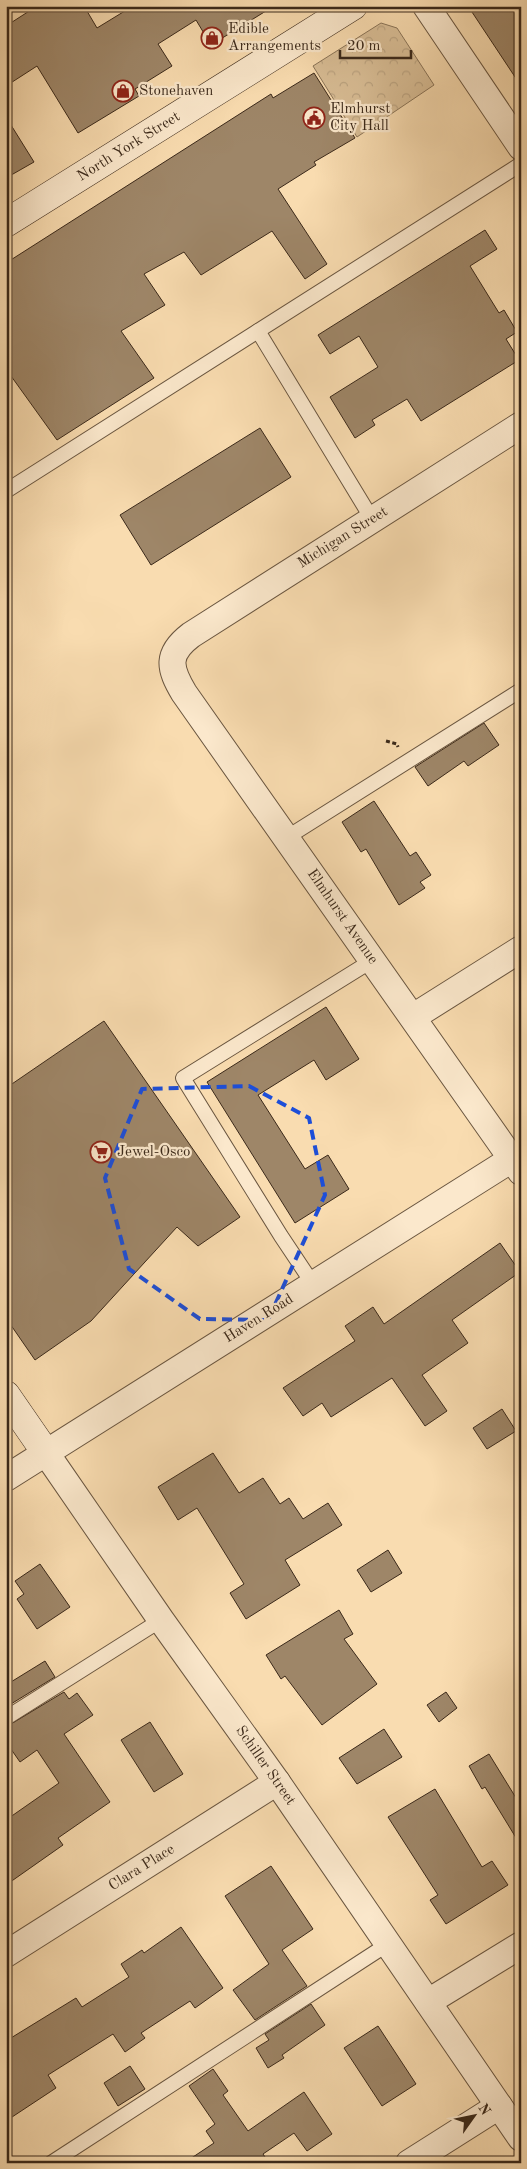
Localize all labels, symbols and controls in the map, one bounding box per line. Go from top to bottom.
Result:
place label: Edible Arrangements [228,22,321,54]
shop icon: Edible Arrangements [200,26,224,50]
scale bar [340,28,411,60]
text: 20 m [347,39,381,54]
shop icon: Stonehaven [111,79,135,103]
place label: Stonehaven [139,84,213,99]
place label: Elmhurst City Hall [330,102,390,134]
public building icon: Elmhurst City Hall [302,106,326,130]
street label: North York Street [75,109,183,185]
street label: Michigan Street [295,504,391,572]
street label: Elmhurst Avenue [304,867,380,967]
supermarket icon: Jewel-Osco [89,1140,113,1164]
place label: Jewel-Osco [117,1145,190,1160]
street label: Haven Road [222,1292,296,1346]
street label: Schiller Street [232,1724,298,1808]
street label: Clara Place [106,1842,178,1894]
north arrow [450,2092,500,2142]
text: N [475,2101,493,2118]

